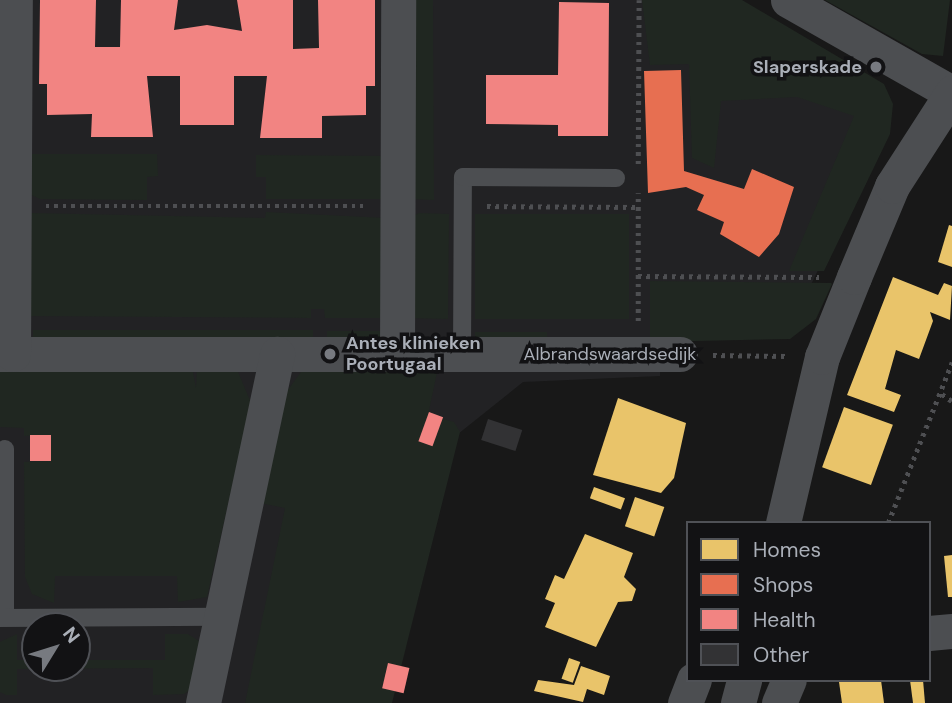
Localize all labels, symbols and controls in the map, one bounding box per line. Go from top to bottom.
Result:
place label: Slaperskade [753,56,862,78]
marker: Slaperskade [868,59,884,75]
place label: Antes klinieken Poortugaal [346,333,481,376]
street label: Albrandswaardsedijk [524,343,696,365]
marker: Antes klinieken Poortugaal [320,344,340,364]
legend [686,521,931,682]
text: Homes [753,536,821,564]
text: Shops [753,571,813,599]
text: Health [753,606,816,634]
north arrow [21,612,91,682]
text: N [57,622,85,648]
text: Other [753,641,809,669]

